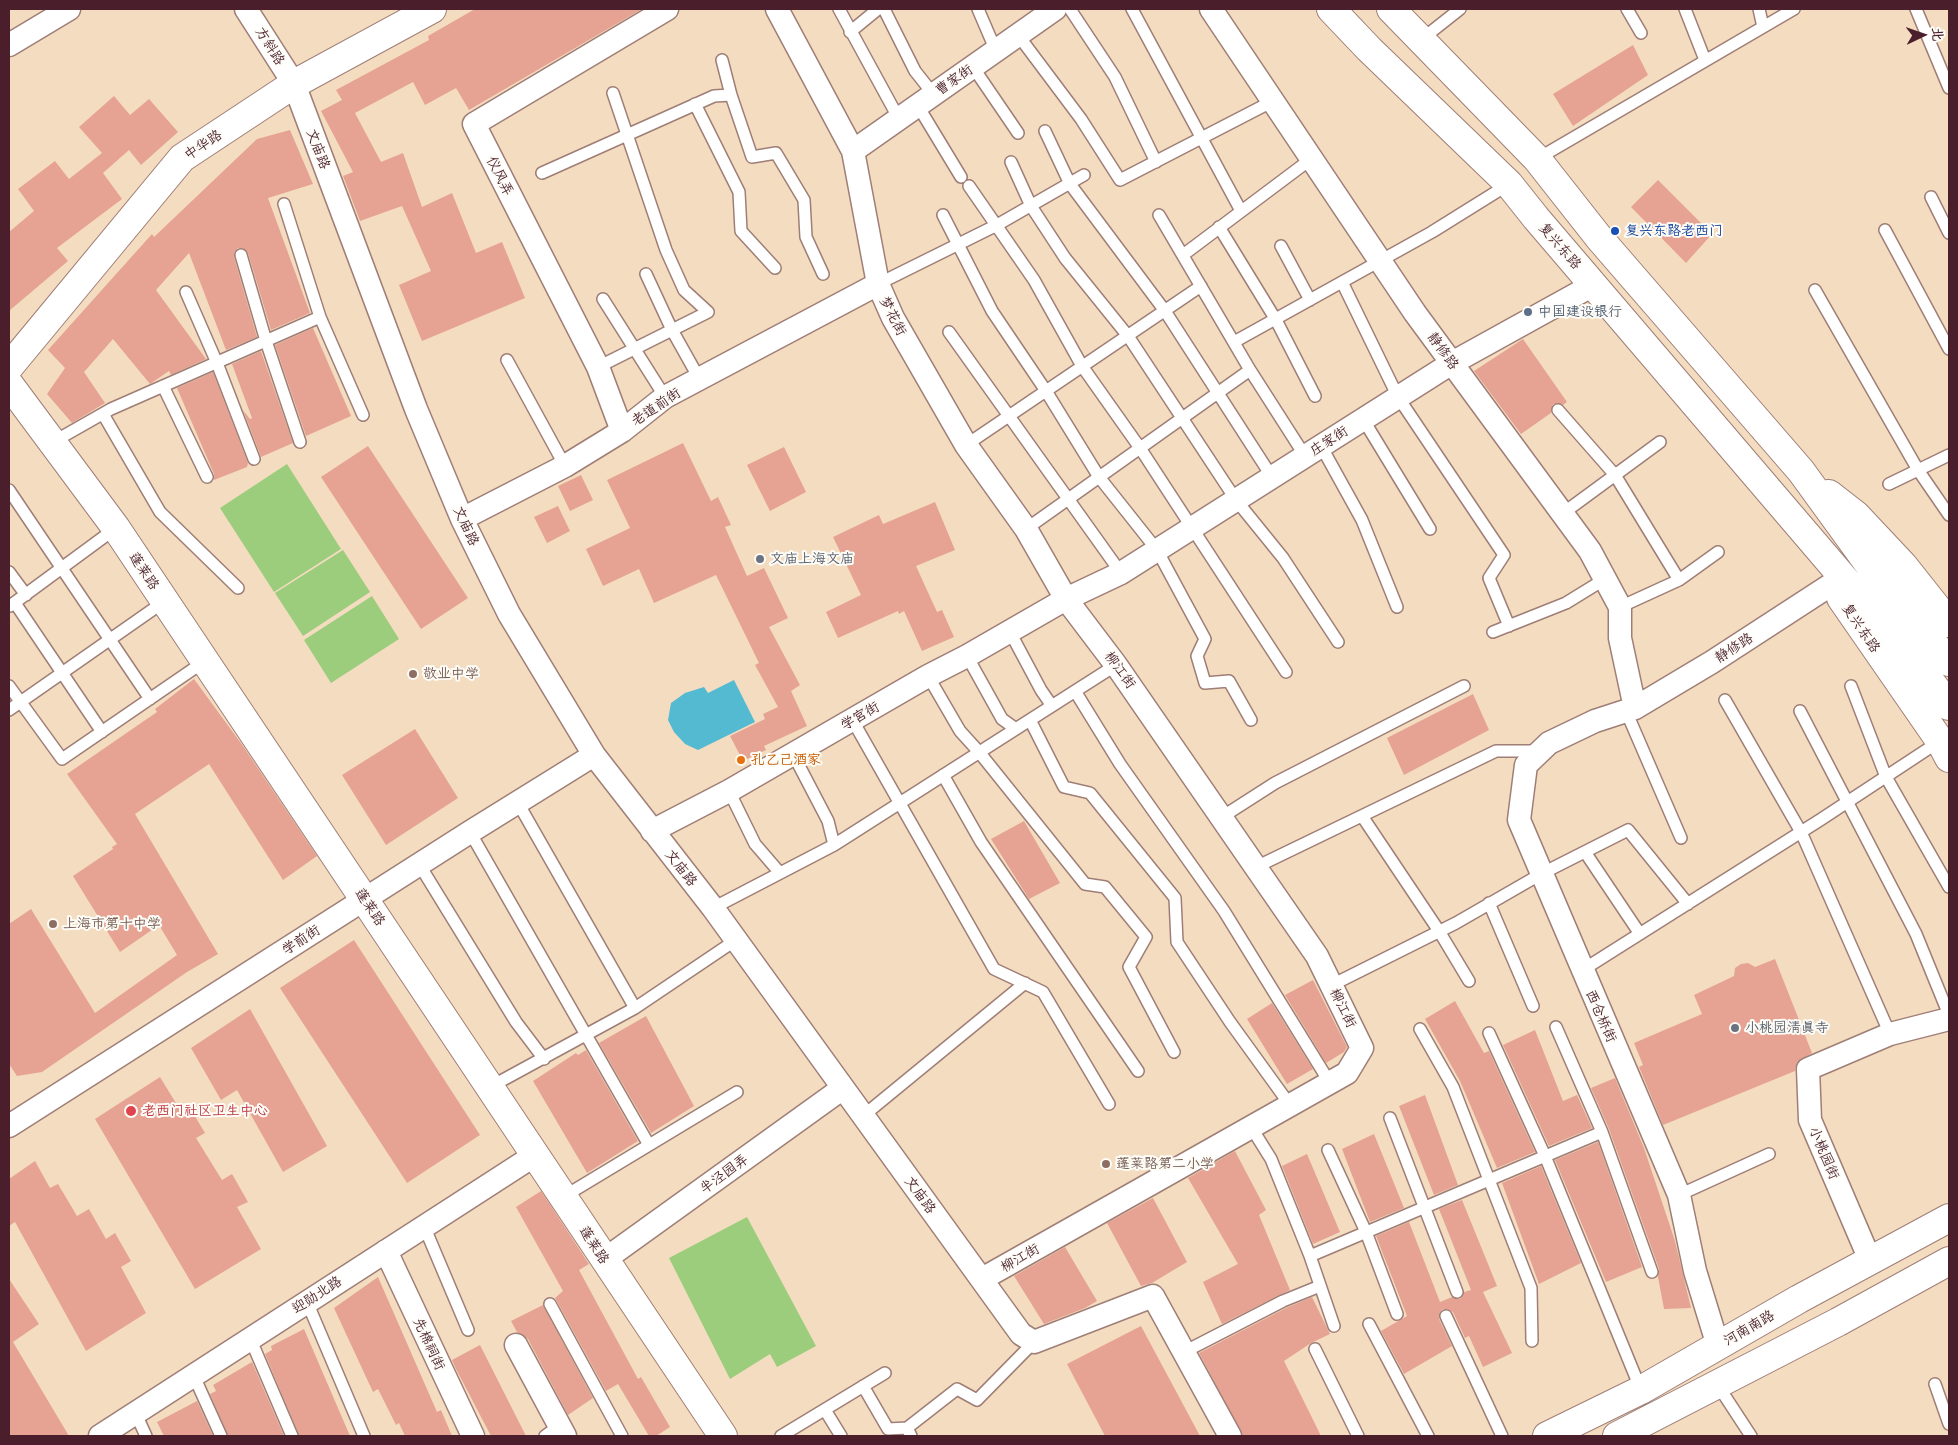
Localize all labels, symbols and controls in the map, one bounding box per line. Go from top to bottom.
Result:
north arrow [1898,10,1948,60]
street label: 方斜路 [252,24,288,68]
text: 北 [1929,27,1948,42]
street label: 曹家街 [932,61,976,99]
street label: 中华路 [181,126,225,164]
street label: 文庙路 [303,126,333,172]
street label: 仪风弄 [483,153,517,199]
street label: 复兴东路 [1535,219,1585,273]
place label: 复兴东路老西门 [1625,223,1723,239]
marker: 复兴东路老西门 [1609,225,1621,237]
street label: 梦花街 [876,293,910,339]
place label: 中国建设银行 [1538,304,1622,320]
marker: 中国建设银行 [1522,306,1534,318]
street label: 静修路 [1424,329,1462,373]
street label: 老道前街 [628,384,684,430]
street label: 庄家街 [1307,423,1351,459]
street label: 文庙路 [450,503,482,549]
street label: 蓬莱路 [125,549,163,593]
place label: 文庙上海文庙 [770,551,854,567]
marker: 文庙上海文庙 [754,553,766,565]
street label: 复兴东路 [1838,600,1884,656]
street label: 静修路 [1712,630,1756,666]
street label: 柳江街 [1101,648,1139,692]
place label: 敬业中学 [423,666,479,682]
marker: 敬业中学 [407,668,419,680]
street label: 学宫街 [838,698,882,734]
place label: 孔乙己酒家 [751,752,821,768]
marker: 孔乙己酒家 [735,754,747,766]
street label: 文庙路 [661,846,701,890]
street label: 蓬莱路 [351,885,389,929]
place label: 上海市第十中学 [63,916,161,932]
marker: 上海市第十中学 [47,918,59,930]
street label: 学前街 [279,922,323,958]
street label: 柳江街 [1326,985,1360,1031]
street label: 西仓桥街 [1582,987,1620,1045]
place label: 小桃园清真寺 [1745,1020,1829,1036]
marker: 小桃园清真寺 [1729,1022,1741,1034]
place label: 老西门社区卫生中心 [142,1103,268,1119]
marker: 老西门社区卫生中心 [124,1104,138,1118]
street label: 小桃园街 [1805,1124,1843,1182]
street label: 半泾园弄 [696,1151,752,1197]
place label: 蓬莱路第二小学 [1116,1156,1214,1172]
marker: 蓬莱路第二小学 [1100,1158,1112,1170]
street label: 文庙路 [901,1173,939,1217]
street label: 蓬莱路 [576,1223,612,1267]
street label: 柳江街 [998,1240,1042,1276]
street label: 迎勋北路 [289,1273,345,1317]
street label: 河南南路 [1721,1307,1777,1349]
street label: 先棉祠街 [410,1315,448,1373]

